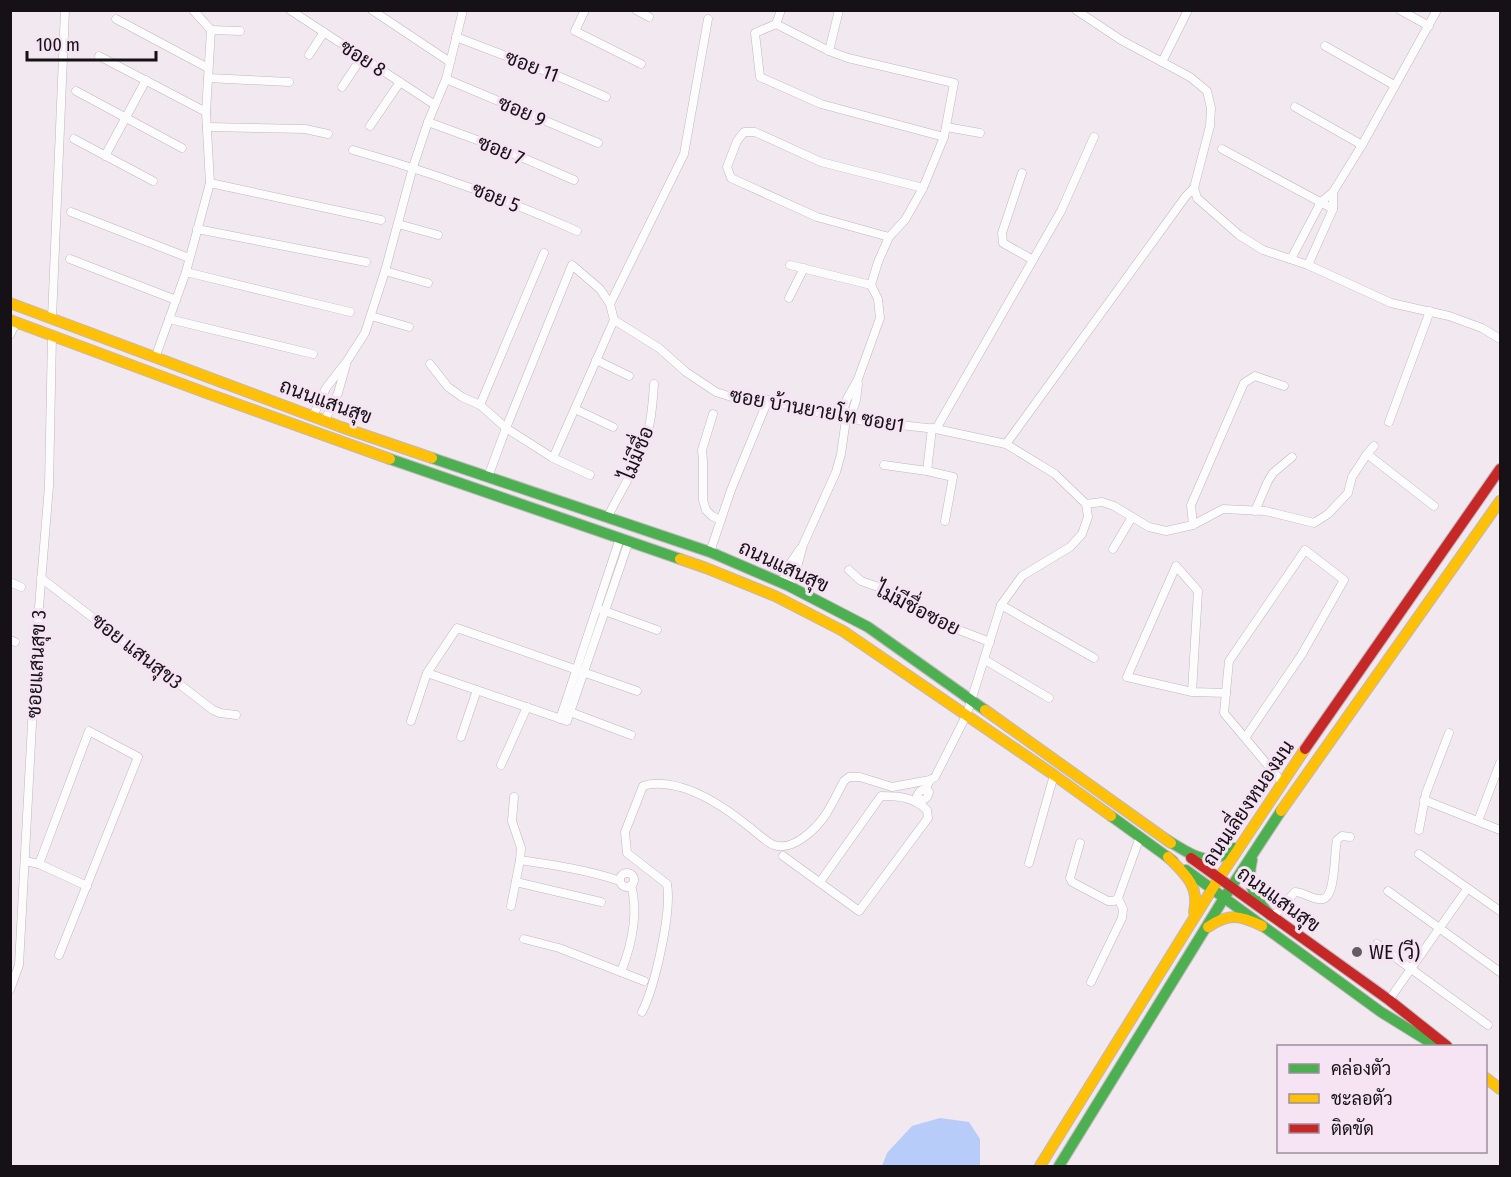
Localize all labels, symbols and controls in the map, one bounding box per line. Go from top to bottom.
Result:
scale bar [27,24,156,62]
text: 100 m [36,34,80,56]
street label: ซอย 8 [335,34,391,82]
street label: ซอย 11 [502,45,562,87]
street label: ซอย 9 [494,90,550,132]
street label: ซอย 7 [474,130,528,170]
street label: ซอย 5 [469,177,523,217]
street label: ถนนแสนสุข [276,373,375,431]
street label: ซอย บ้านยายโท ซอย1 [728,382,906,437]
street label: ไม่มีชื่อ [610,421,659,485]
street label: ถนนแสนสุข [734,535,833,599]
street label: ไม่มีชื่อซอย [870,572,967,641]
street label: ซอย แสนสุข3 [86,608,187,695]
street label: ซอยแสนสุข 3 [21,609,53,719]
street label: ถนนเลี่ยงหนองมน [1193,733,1299,871]
street label: ถนนแสนสุข [1232,861,1325,939]
place label: WE (วี) [1369,939,1420,964]
marker: WE (วี) [1350,945,1364,959]
legend [1277,1045,1487,1153]
text: คล่องตัว [1331,1057,1391,1080]
text: ชะลอตัว [1331,1088,1393,1110]
text: ติดขัด [1331,1118,1374,1140]

